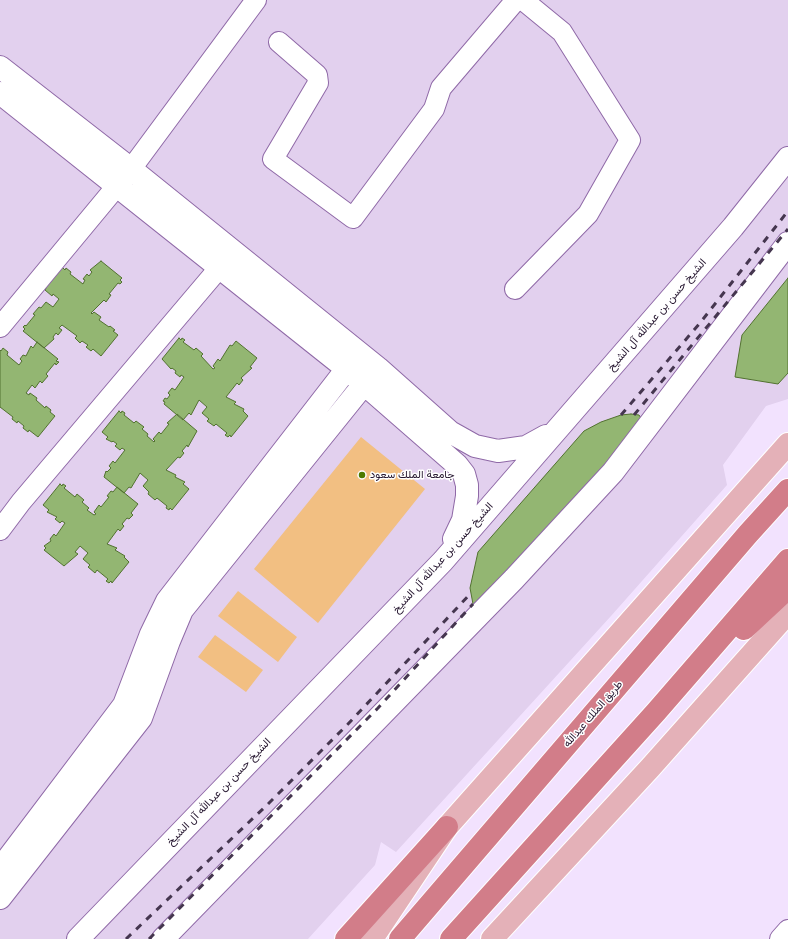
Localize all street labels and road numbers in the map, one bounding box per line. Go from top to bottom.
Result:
street label: الشيخ حسن بن عبدالله آل الشيخ [605,256,709,374]
street label: الشيخ حسن بن عبدالله آل الشيخ [390,500,496,616]
street label: طريق الملك عبدالله [560,678,626,750]
street label: الشيخ حسن بن عبدالله آل الشيخ [164,736,274,848]

